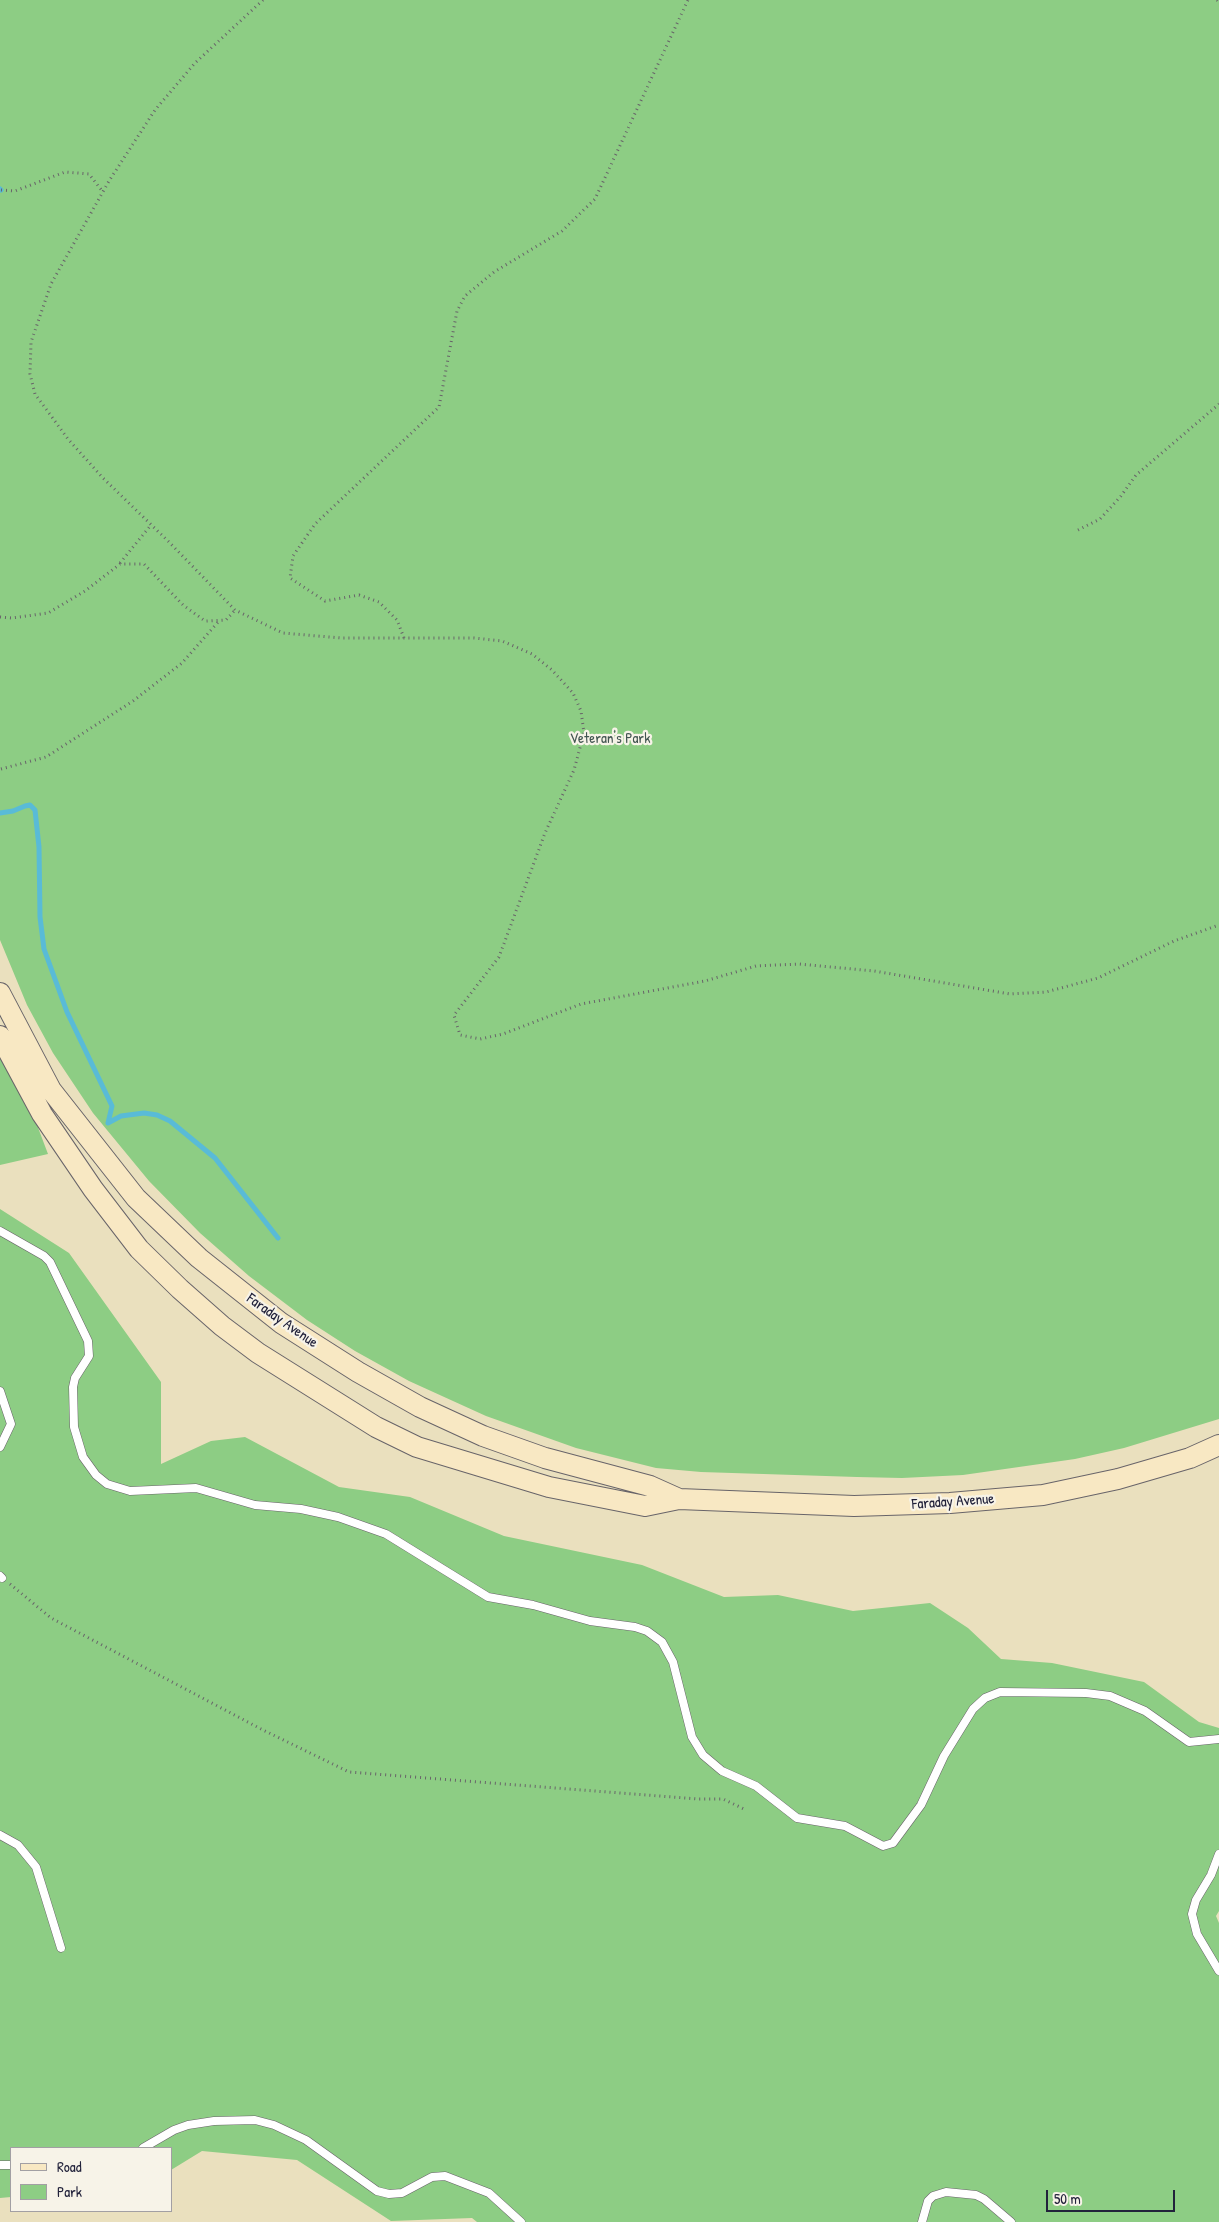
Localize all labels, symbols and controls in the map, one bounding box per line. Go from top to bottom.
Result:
park label: Veteran's Park [570,730,650,748]
street label: Faraday Avenue [243,1290,321,1352]
street label: Faraday Avenue [911,1490,995,1514]
legend [10,2147,172,2212]
text: Road [57,2156,82,2177]
scale bar [1049,2180,1178,2212]
text: Park [57,2181,82,2202]
text: 50 m [1054,2188,1081,2209]

